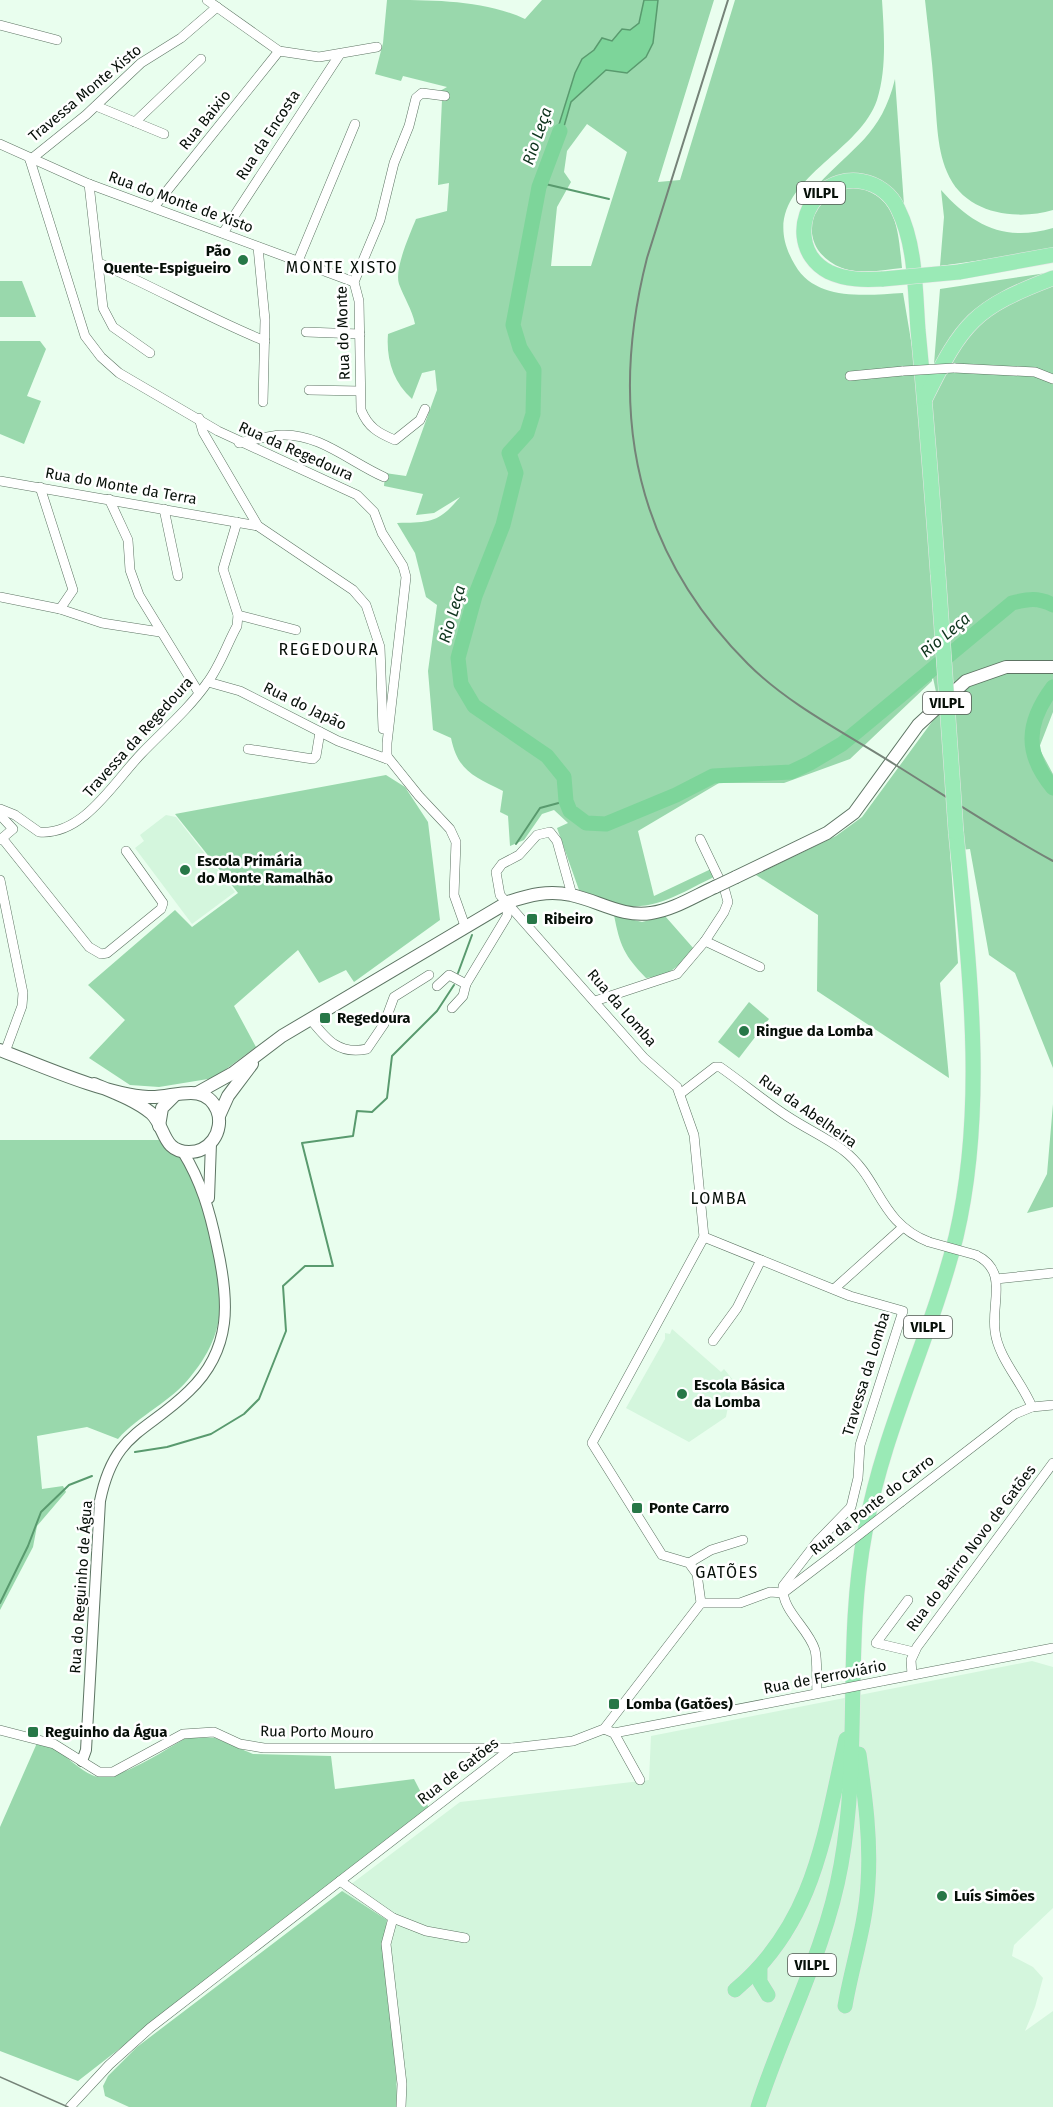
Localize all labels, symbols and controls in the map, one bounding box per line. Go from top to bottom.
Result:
street label: Travessa Monte Xisto [25,41,145,145]
street label: Rua Baixio [175,86,235,154]
street label: Rua da Encosta [232,87,304,183]
water label: Rio Leça [518,105,557,168]
street label: Rua do Monte de Xisto [106,167,256,237]
road number: VILPL [797,182,845,204]
place label: Pão Quente-Espigueiro [103,242,231,277]
marker: Pão Quente-Espigueiro [236,253,250,267]
district label: MONTE XISTO [286,258,398,277]
street label: Rua do Monte [332,286,354,380]
street label: Rua da Regedoura [236,418,356,484]
street label: Rua do Monte da Terra [44,464,198,508]
water label: Rio Leça [435,583,470,645]
water label: Rio Leça [916,609,975,662]
district label: REGEDOURA [278,640,380,659]
street label: Travessa da Regedoura [79,673,197,801]
street label: Rua do Japão [261,678,349,734]
road number: VILPL [923,692,971,714]
place label: Escola Primária do Monte Ramalhão [197,852,333,887]
marker: Escola Primária do Monte Ramalhão [178,863,192,877]
place label: Ribeiro [544,910,594,928]
marker: Ribeiro [525,912,539,926]
street label: Rua da Lomba [583,966,661,1050]
place label: Regedoura [337,1009,411,1027]
marker: Regedoura [318,1011,332,1025]
place label: Ringue da Lomba [756,1022,873,1040]
marker: Ringue da Lomba [737,1024,751,1038]
street label: Rua da Abelheira [755,1070,861,1152]
district label: LOMBA [691,1189,747,1208]
street label: Travessa da Lomba [839,1310,893,1438]
road number: VILPL [904,1316,952,1338]
place label: Escola Básica da Lomba [694,1376,785,1411]
marker: Escola Básica da Lomba [675,1387,689,1401]
street label: Rua da Ponte do Carro [806,1451,938,1559]
street label: Rua do Bairro Novo de Gatões [902,1461,1040,1635]
place label: Ponte Carro [649,1499,730,1517]
street label: Rua do Reguinho de Água [66,1500,96,1674]
marker: Ponte Carro [630,1501,644,1515]
district label: GATÕES [695,1563,759,1582]
street label: Rua de Ferroviário [762,1656,888,1698]
place label: Lomba (Gatões) [626,1695,733,1713]
marker: Lomba (Gatões) [607,1697,621,1711]
street label: Rua Porto Mouro [260,1722,374,1742]
place label: Reguinho da Água [45,1723,167,1741]
marker: Reguinho da Água [26,1725,40,1739]
street label: Rua de Gatões [414,1734,502,1808]
place label: Luís Simões [954,1887,1035,1905]
marker: Luís Simões [935,1889,949,1903]
road number: VILPL [788,1954,836,1976]

